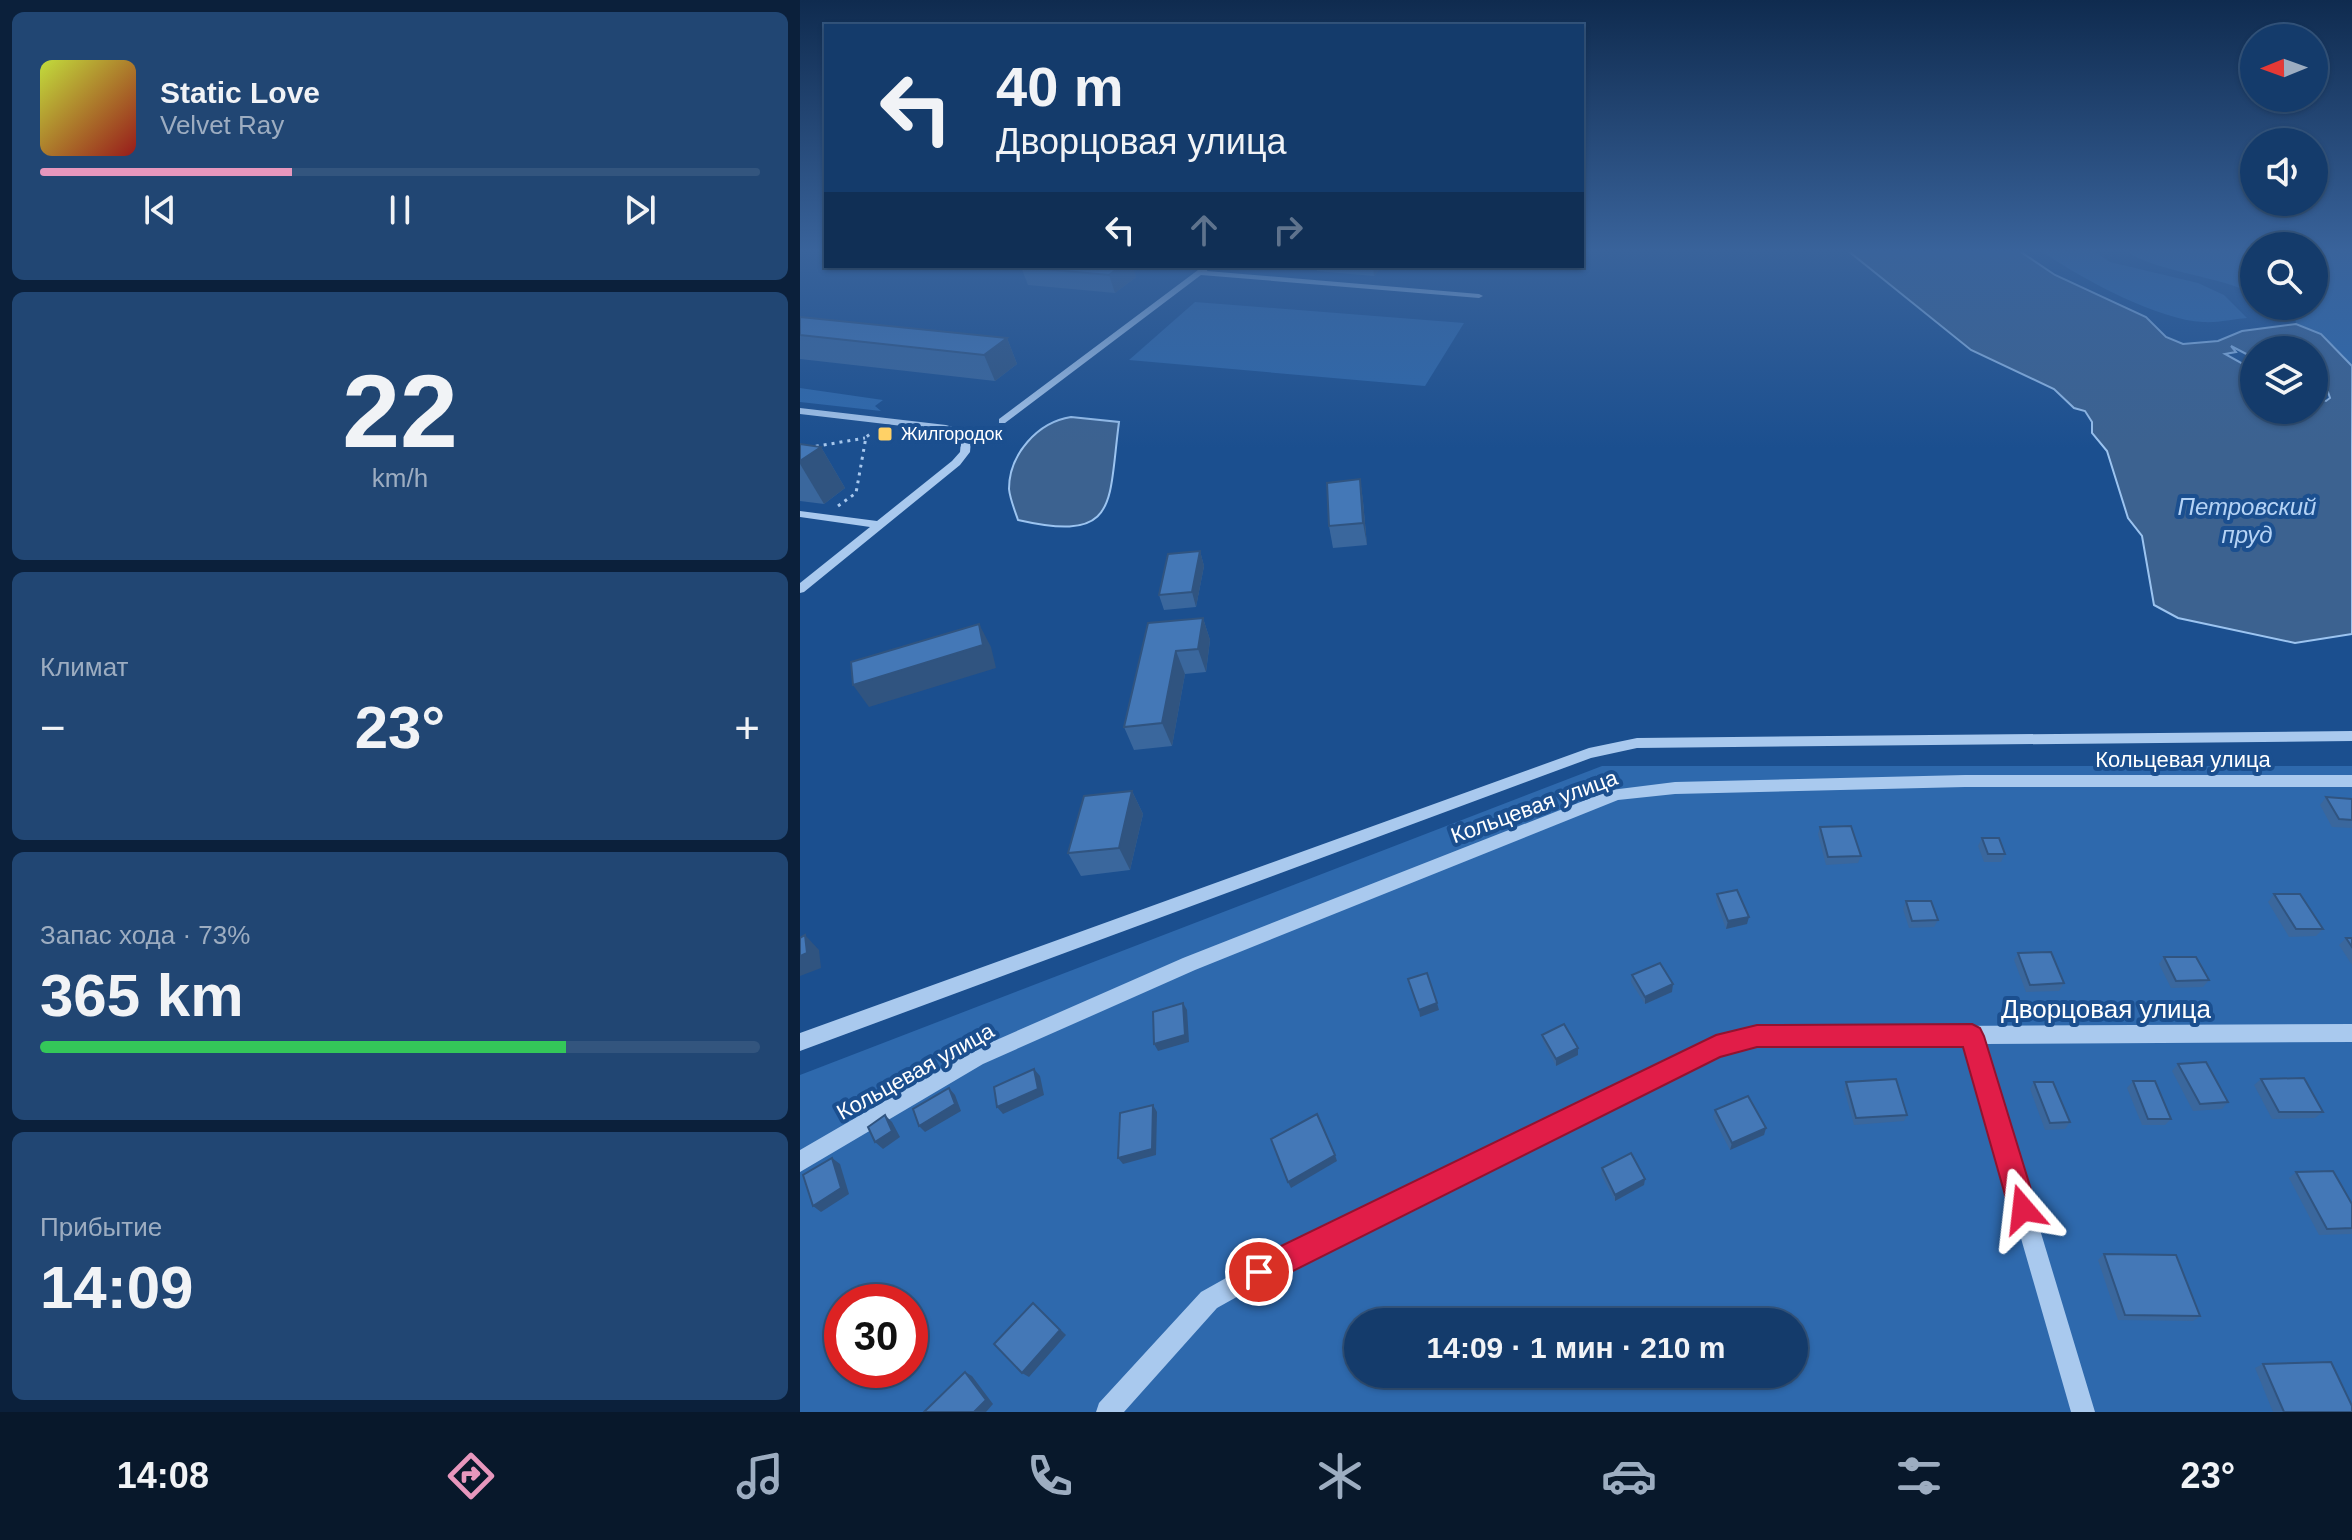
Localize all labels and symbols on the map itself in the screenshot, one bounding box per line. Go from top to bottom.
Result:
north arrow [2240,24,2328,112]
place label: Жилгородок [901,424,1002,444]
marker: Жилгородок [876,425,894,443]
water label: Петровский пруд [2178,493,2316,548]
street label: Кольцевая улица [2095,747,2272,772]
street label: Кольцевая улица [1447,764,1622,848]
street label: Дворцовая улица [2001,994,2211,1024]
street label: Кольцевая улица [832,1018,999,1125]
position arrow [1981,1167,2065,1251]
pin [1225,1238,1293,1306]
speed limit sign: 30 [824,1284,928,1388]

